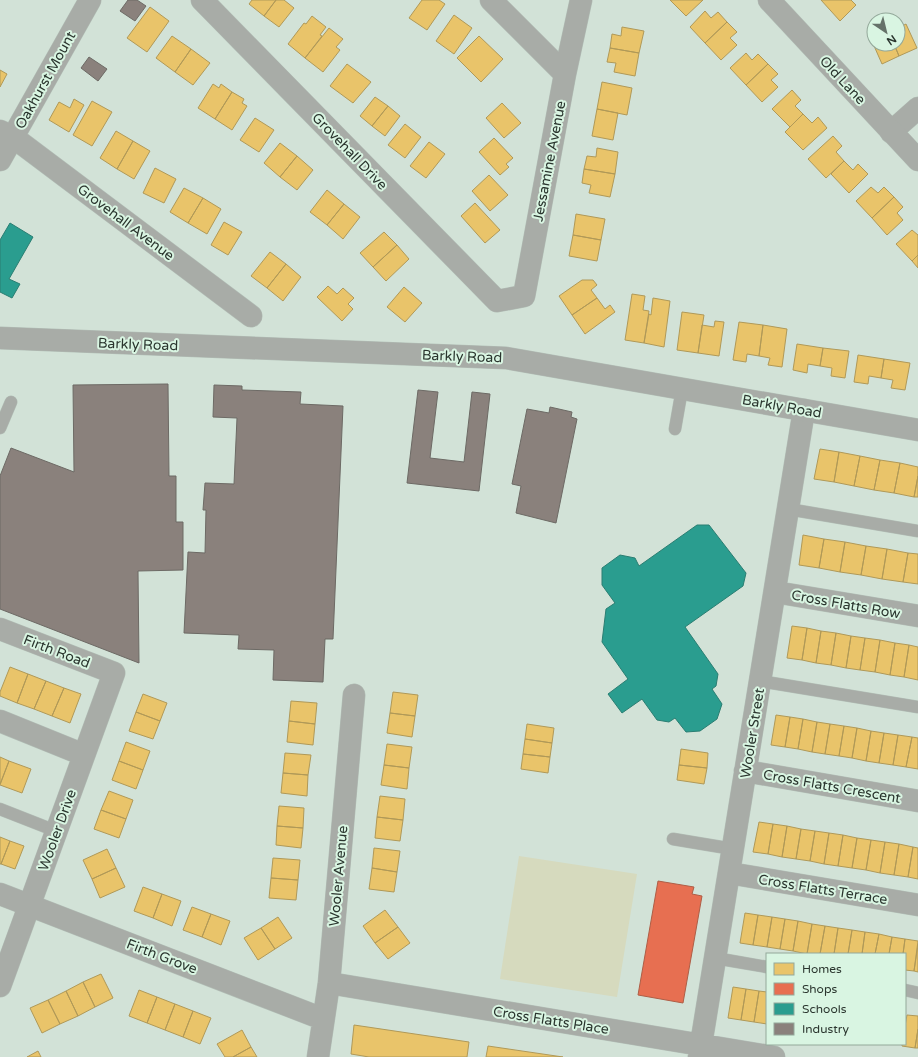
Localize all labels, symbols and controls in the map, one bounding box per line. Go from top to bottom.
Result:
north arrow [866,12,906,52]
street label: Oakhurst Mount [12,28,80,132]
text: N [884,32,899,48]
street label: Old Lane [816,53,869,108]
street label: Jessamine Avenue [529,99,570,223]
street label: Grovehall Drive [308,109,391,194]
street label: Grovehall Avenue [74,181,177,264]
street label: Barkly Road [98,335,178,354]
street label: Barkly Road [422,347,502,366]
street label: Barkly Road [741,391,823,422]
street label: Cross Flatts Row [790,587,902,622]
street label: Firth Road [21,631,92,672]
street label: Wooler Street [737,686,768,779]
street label: Cross Flatts Crescent [762,766,903,807]
street label: Wooler Drive [35,787,80,873]
street label: Wooler Avenue [326,825,351,927]
street label: Cross Flatts Terrace [757,871,889,908]
street label: Firth Grove [124,935,200,978]
legend [766,953,906,1045]
text: Homes [802,962,842,976]
text: Shops [802,982,837,996]
text: Schools [802,1002,847,1016]
street label: Cross Flatts Place [492,1003,610,1038]
text: Industry [802,1022,849,1036]

